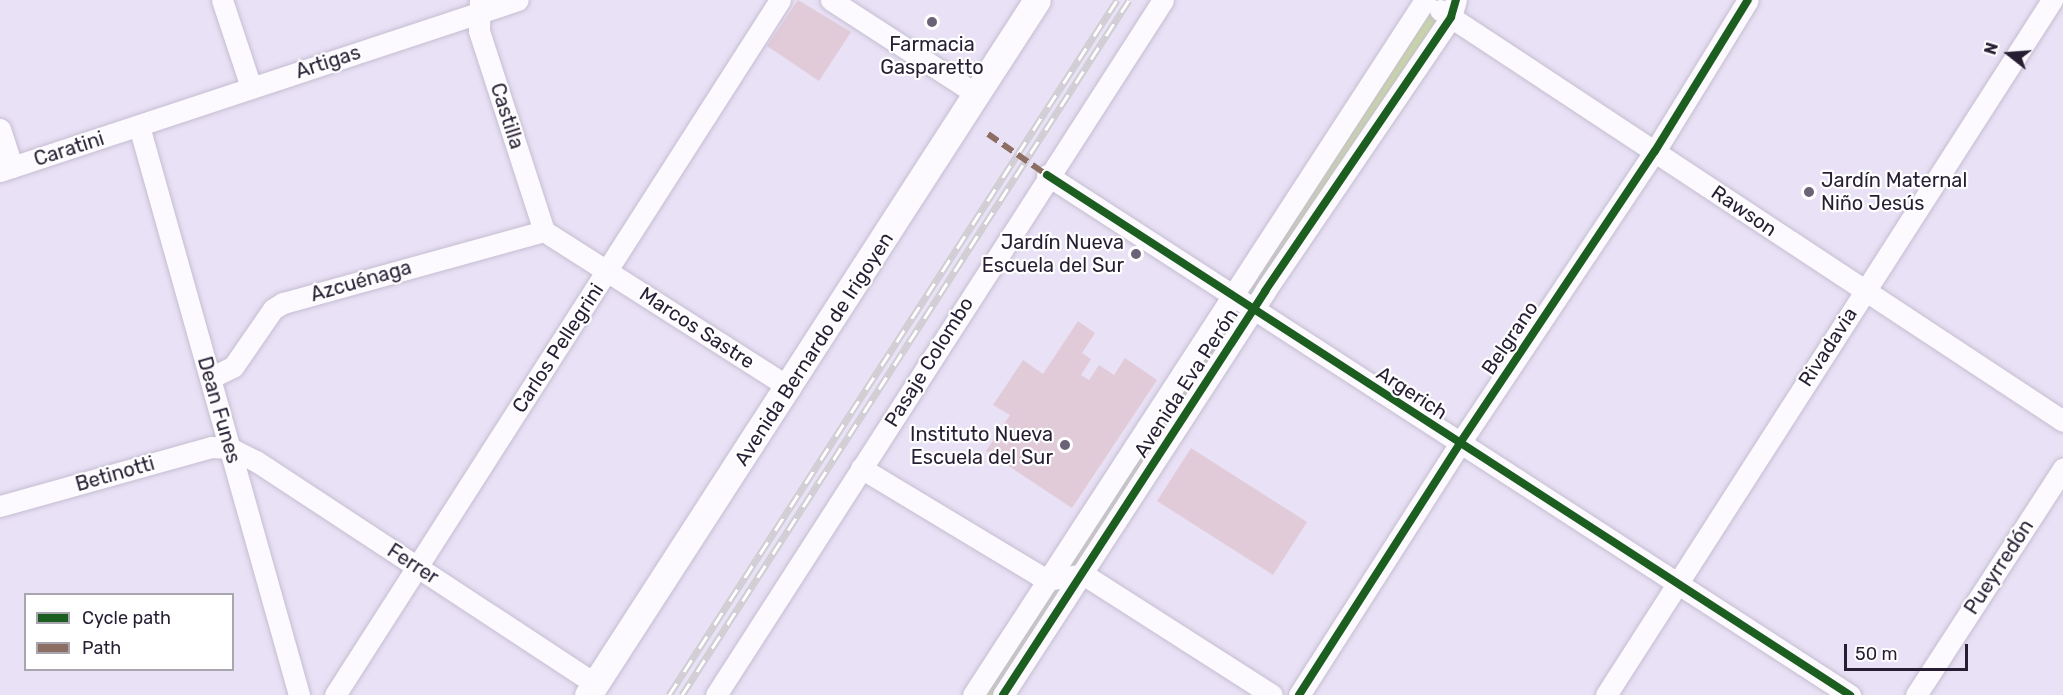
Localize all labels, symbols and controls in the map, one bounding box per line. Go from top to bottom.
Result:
marker: Farmacia Gasparetto [925,15,939,29]
north arrow [1979,24,2039,84]
place label: Farmacia Gasparetto [880,32,984,79]
street label: Artigas [293,40,363,84]
text: N [1981,40,2002,57]
street label: Castilla [485,80,529,152]
street label: Caratini [31,126,107,172]
place label: Jardín Maternal Niño Jesús [1821,168,1967,215]
street label: Rawson [1707,180,1781,242]
marker: Jardín Maternal Niño Jesús [1802,185,1816,199]
street label: Avenida Bernardo de Irigoyen [729,228,899,470]
place label: Jardín Nueva Escuela del Sur [982,231,1124,278]
marker: Jardín Nueva Escuela del Sur [1129,247,1143,261]
street label: Azcuénaga [308,255,414,307]
street label: Carlos Pellegrini [507,279,609,417]
street label: Marcos Sastre [635,282,759,374]
street label: Pasaje Colombo [879,293,979,431]
street label: Belgrano [1477,297,1543,379]
street label: Rivadavia [1794,303,1862,391]
street label: Avenida Eva Perón [1129,304,1243,462]
street label: Dean Funes [192,354,246,466]
street label: Argerich [1372,361,1452,425]
place label: Instituto Nueva Escuela del Sur [910,422,1053,469]
marker: Instituto Nueva Escuela del Sur [1058,438,1072,452]
street label: Betinotti [73,451,157,497]
street label: Pueyrredón [1959,515,2039,619]
street label: Ferrer [383,539,443,589]
legend [24,593,234,671]
text: Cycle path [82,607,171,629]
scale bar [1847,632,1972,670]
text: Path [82,637,121,659]
text: 50 m [1855,643,1898,665]

